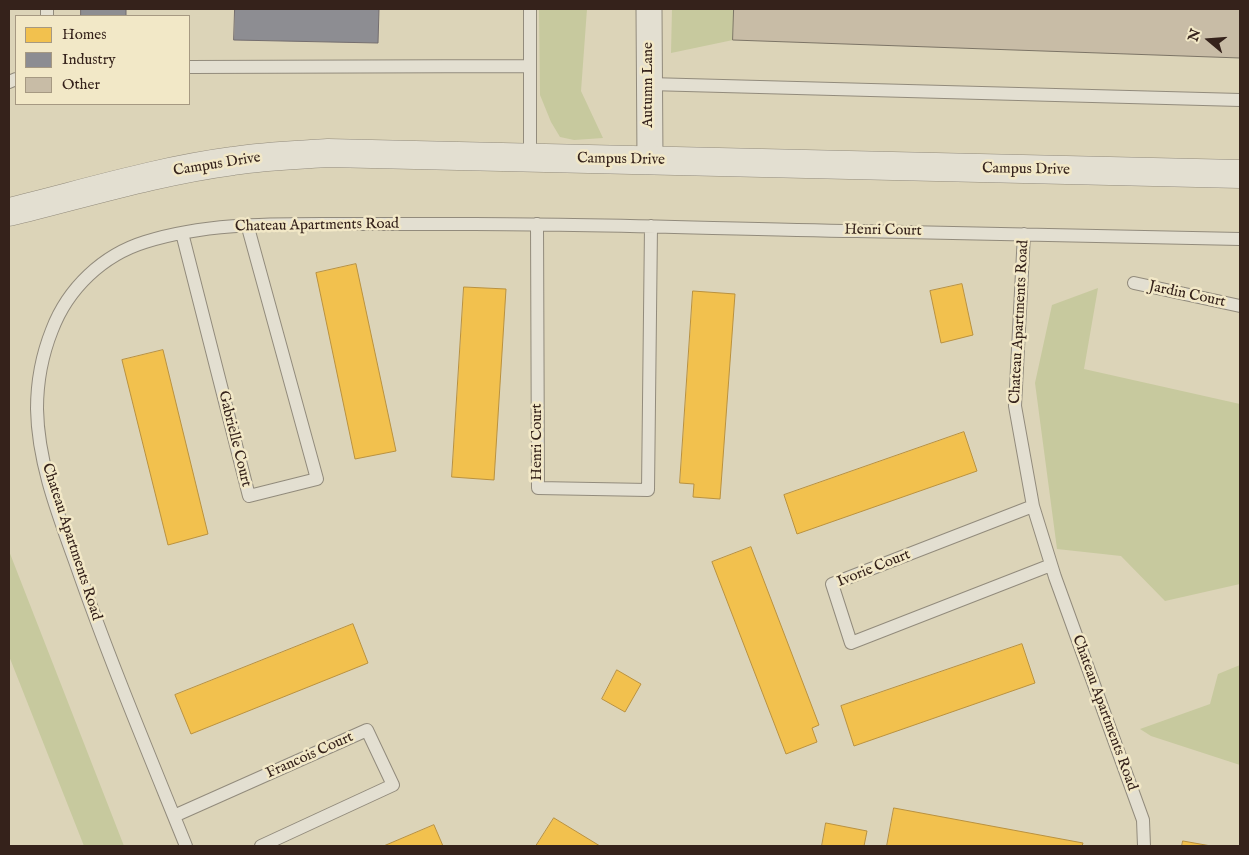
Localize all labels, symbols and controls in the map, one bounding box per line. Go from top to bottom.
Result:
legend [15,15,190,105]
north arrow [1184,15,1234,65]
text: Homes [62,25,106,44]
text: N [1184,27,1205,44]
street label: Autumn Lane [640,42,658,128]
text: Industry [62,50,116,69]
text: Other [62,75,100,94]
street label: Campus Drive [172,149,262,181]
street label: Campus Drive [577,150,665,170]
street label: Campus Drive [982,160,1070,180]
street label: Chateau Apartments Road [235,216,399,236]
street label: Henri Court [844,221,922,241]
street label: Chateau Apartments Road [1007,240,1033,404]
street label: Jardin Court [1147,278,1227,312]
street label: Gabrielle Court [213,389,255,489]
street label: Henri Court [529,403,547,481]
street label: Chateau Apartments Road [37,461,105,623]
street label: Ivorie Court [835,546,913,592]
street label: Chateau Apartments Road [1067,633,1141,793]
street label: Francois Court [264,729,356,783]

